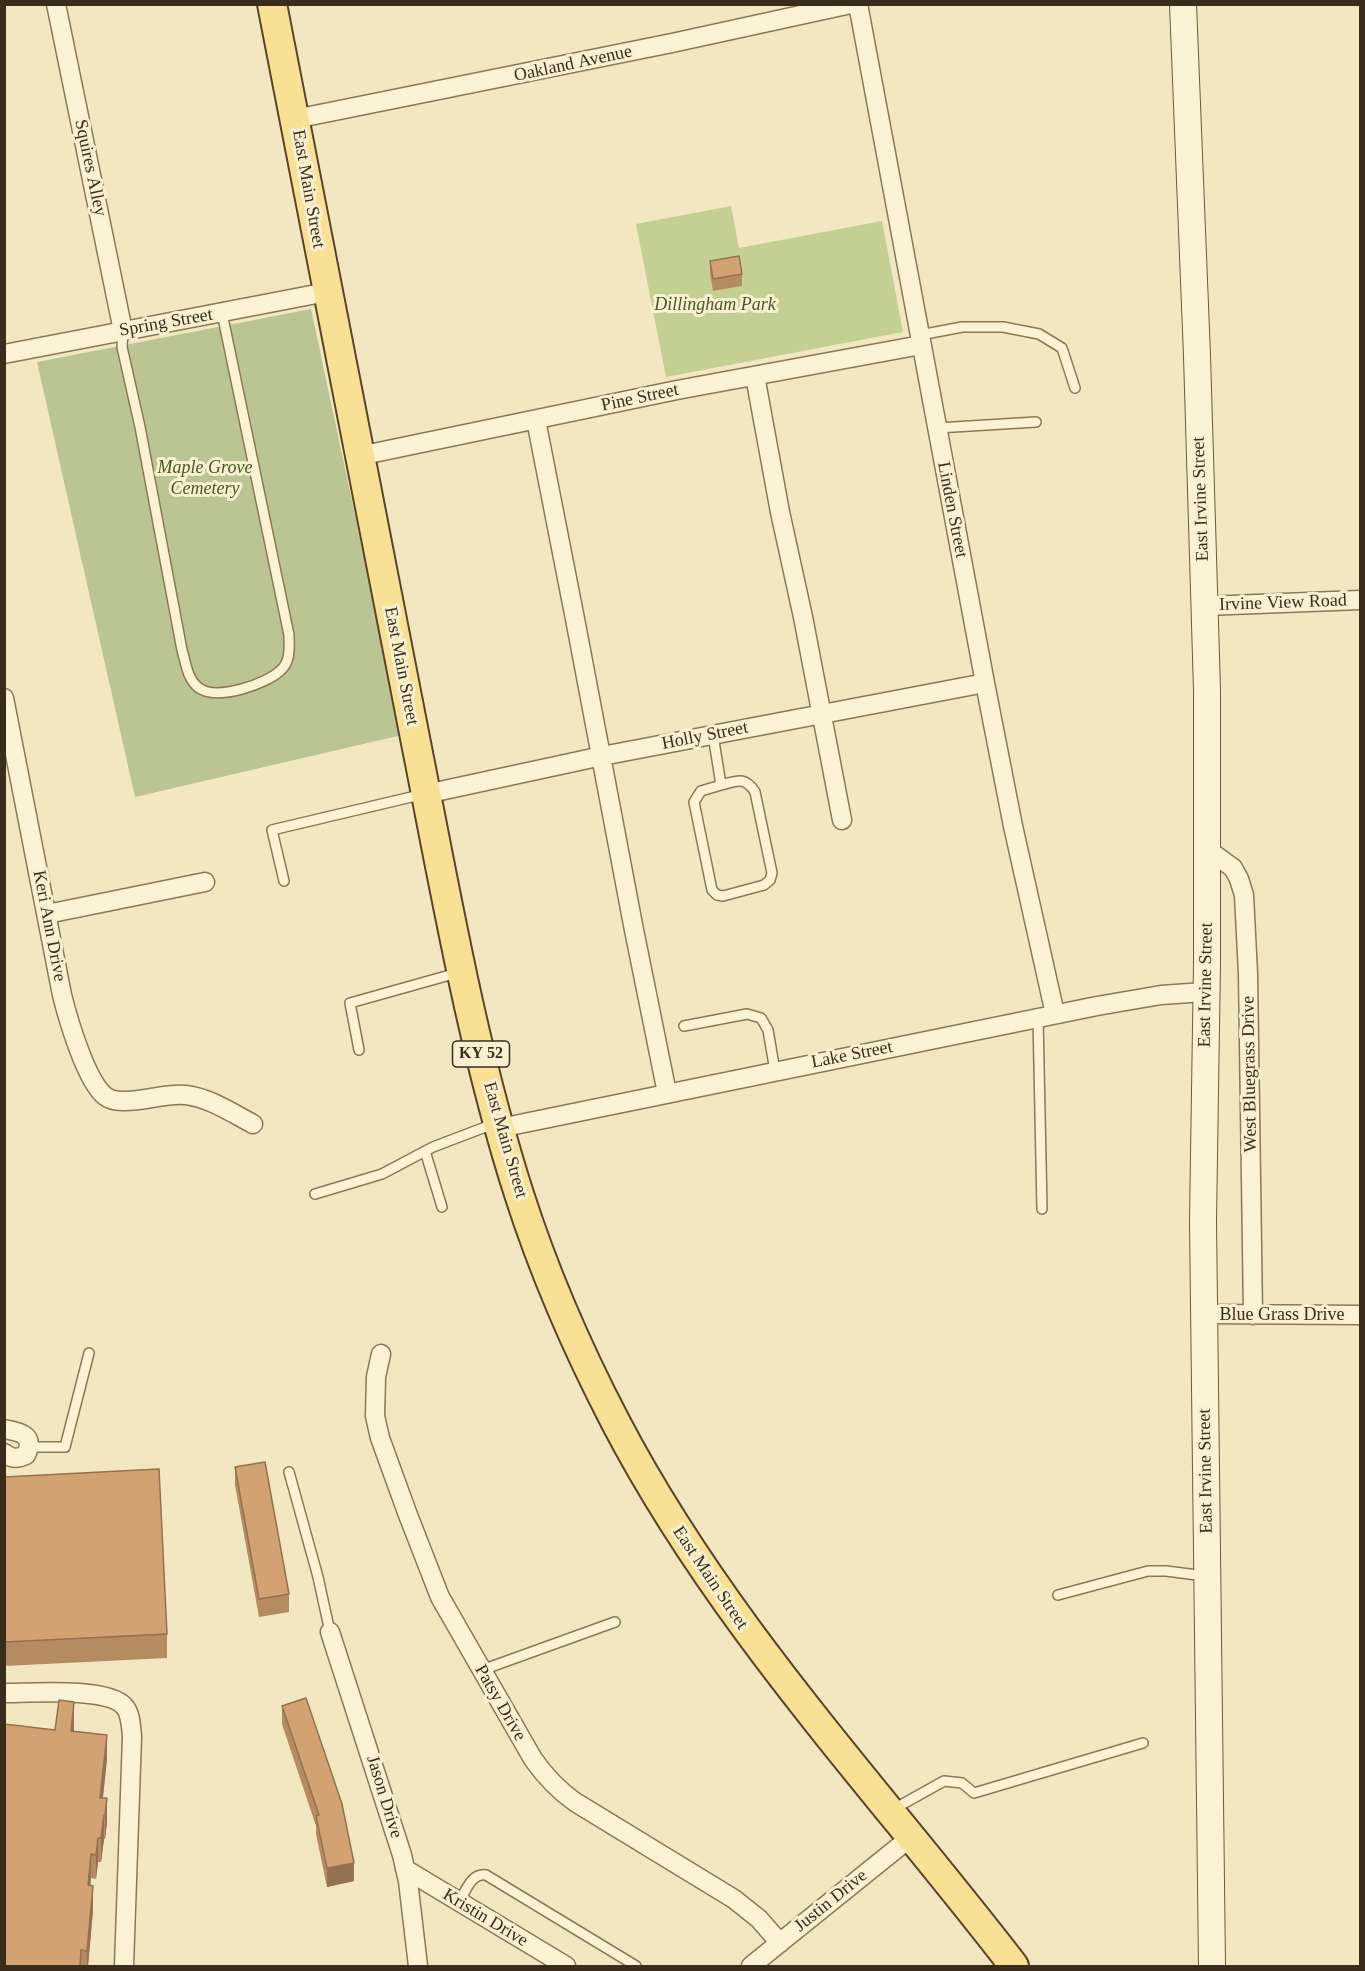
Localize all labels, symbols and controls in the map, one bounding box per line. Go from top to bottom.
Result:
street label: Oakland Avenue [512,41,634,87]
street label: Squires Alley [69,118,111,218]
street label: East Main Street [287,128,329,250]
park label: Dillingham Park [654,294,776,316]
street label: Spring Street [118,304,214,342]
street label: Pine Street [599,379,681,417]
street label: East Irvine Street [1188,436,1214,562]
park label: Maple Grove Cemetery [158,457,252,500]
street label: Linden Street [932,460,972,560]
street label: Irvine View Road [1219,590,1347,616]
street label: East Main Street [379,605,423,727]
street label: Holly Street [660,717,750,755]
street label: Keri Ann Drive [28,868,70,984]
street label: East Irvine Street [1194,922,1218,1048]
street label: West Bluegrass Drive [1238,996,1262,1152]
street label: Lake Street [809,1037,895,1073]
road number: KY 52 [452,1041,510,1067]
street label: East Main Street [478,1079,532,1201]
street label: Blue Grass Drive [1220,1304,1344,1326]
street label: East Irvine Street [1194,1408,1218,1534]
street label: East Main Street [668,1522,752,1634]
street label: Patsy Drive [470,1661,530,1745]
street label: Jason Drive [361,1753,407,1841]
street label: Justin Drive [790,1865,872,1937]
street label: Kristin Drive [439,1884,531,1952]

